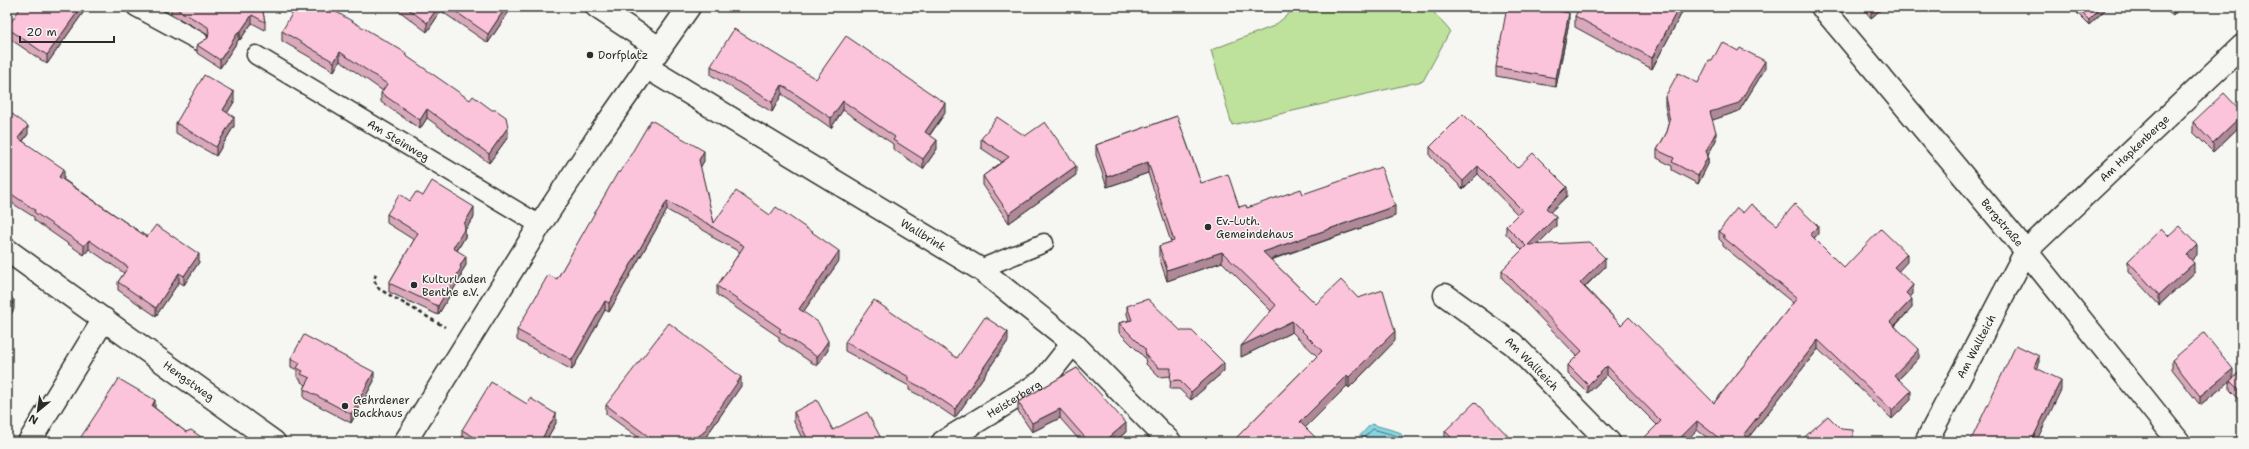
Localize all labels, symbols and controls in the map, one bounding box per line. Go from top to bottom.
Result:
scale bar [20,18,114,44]
text: 20 m [26,24,57,40]
place label: Dorfplatz [598,48,648,63]
marker: Dorfplatz [585,50,595,60]
street label: Am Hapkenberge [2097,112,2173,185]
street label: Am Steinweg [364,116,432,165]
street label: Bergstraße [1977,196,2026,250]
place label: Ev.-Luth. Gemeindehaus [1216,214,1294,242]
street label: Wallbrink [897,216,949,255]
marker: Ev.-Luth. Gemeindehaus [1203,222,1213,232]
place label: KulturLaden Benthe e.V. [422,272,487,300]
marker: KulturLaden Benthe e.V. [409,280,419,290]
street label: Am Wallteich [1954,312,2000,381]
street label: Am Wallteich [1502,334,1562,394]
street label: Hengstweg [160,358,217,405]
street label: Heisterberg [984,377,1044,422]
north arrow [18,391,58,431]
place label: Gehrdener Backhaus [353,393,410,421]
marker: Gehrdener Backhaus [340,401,350,411]
text: N [26,410,41,428]

